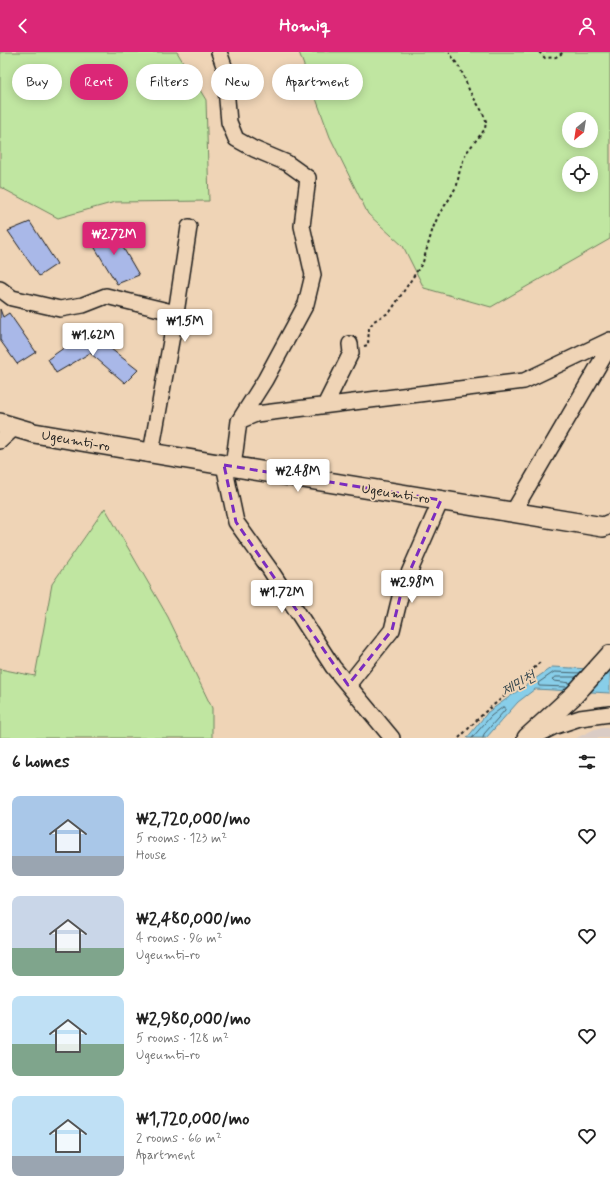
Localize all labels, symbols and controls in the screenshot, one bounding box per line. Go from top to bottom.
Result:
text: Homiq [279,14,331,38]
icon: back [12,15,34,37]
icon: person [576,15,598,37]
chip: Buy [12,64,62,100]
chip: Rent [70,64,128,100]
chip: Filters [136,64,203,100]
chip: New [211,64,264,100]
chip: Apartment [272,64,363,100]
north arrow [562,112,598,148]
map controls [562,112,598,192]
button: locate [562,156,598,192]
pin: ₩2.72M [81,222,147,256]
text: ₩2.72M [92,226,136,243]
pin: ₩1.5M [157,309,213,343]
text: ₩1.5M [166,313,204,330]
pin: ₩1.62M [60,323,126,357]
text: ₩1.62M [71,327,115,344]
street label: Ugeumti-ro [40,426,111,456]
pin: ₩2.48M [265,459,331,493]
text: ₩2.48M [276,463,320,480]
street label: Ugeumti-ro [360,480,431,508]
pin: ₩2.98M [379,570,445,604]
text: ₩2.98M [390,574,434,591]
pin: ₩1.72M [249,580,315,614]
text: ₩1.72M [260,584,304,601]
water label: 제민천 [498,665,541,701]
text: 6 homes [12,751,70,773]
icon: filters [576,751,598,773]
text: ₩2,720,000/mo [136,808,250,830]
icon: home [44,812,92,860]
icon: heart [576,825,598,847]
text: 5 rooms · 123 m² [136,830,227,847]
text: House [136,847,167,864]
text: ₩2,480,000/mo [136,908,251,930]
icon: home [44,912,92,960]
icon: heart [576,925,598,947]
text: 4 rooms · 96 m² [136,930,222,947]
text: Ugeumti-ro [136,947,200,964]
text: ₩2,980,000/mo [136,1008,251,1030]
icon: home [44,1012,92,1060]
icon: heart [576,1025,598,1047]
text: 5 rooms · 128 m² [136,1030,229,1047]
text: Ugeumti-ro [136,1047,200,1064]
text: ₩1,720,000/mo [136,1108,249,1130]
icon: home [44,1112,92,1160]
icon: heart [576,1125,598,1147]
text: 2 rooms · 66 m² [136,1130,221,1147]
text: Apartment [136,1147,195,1164]

